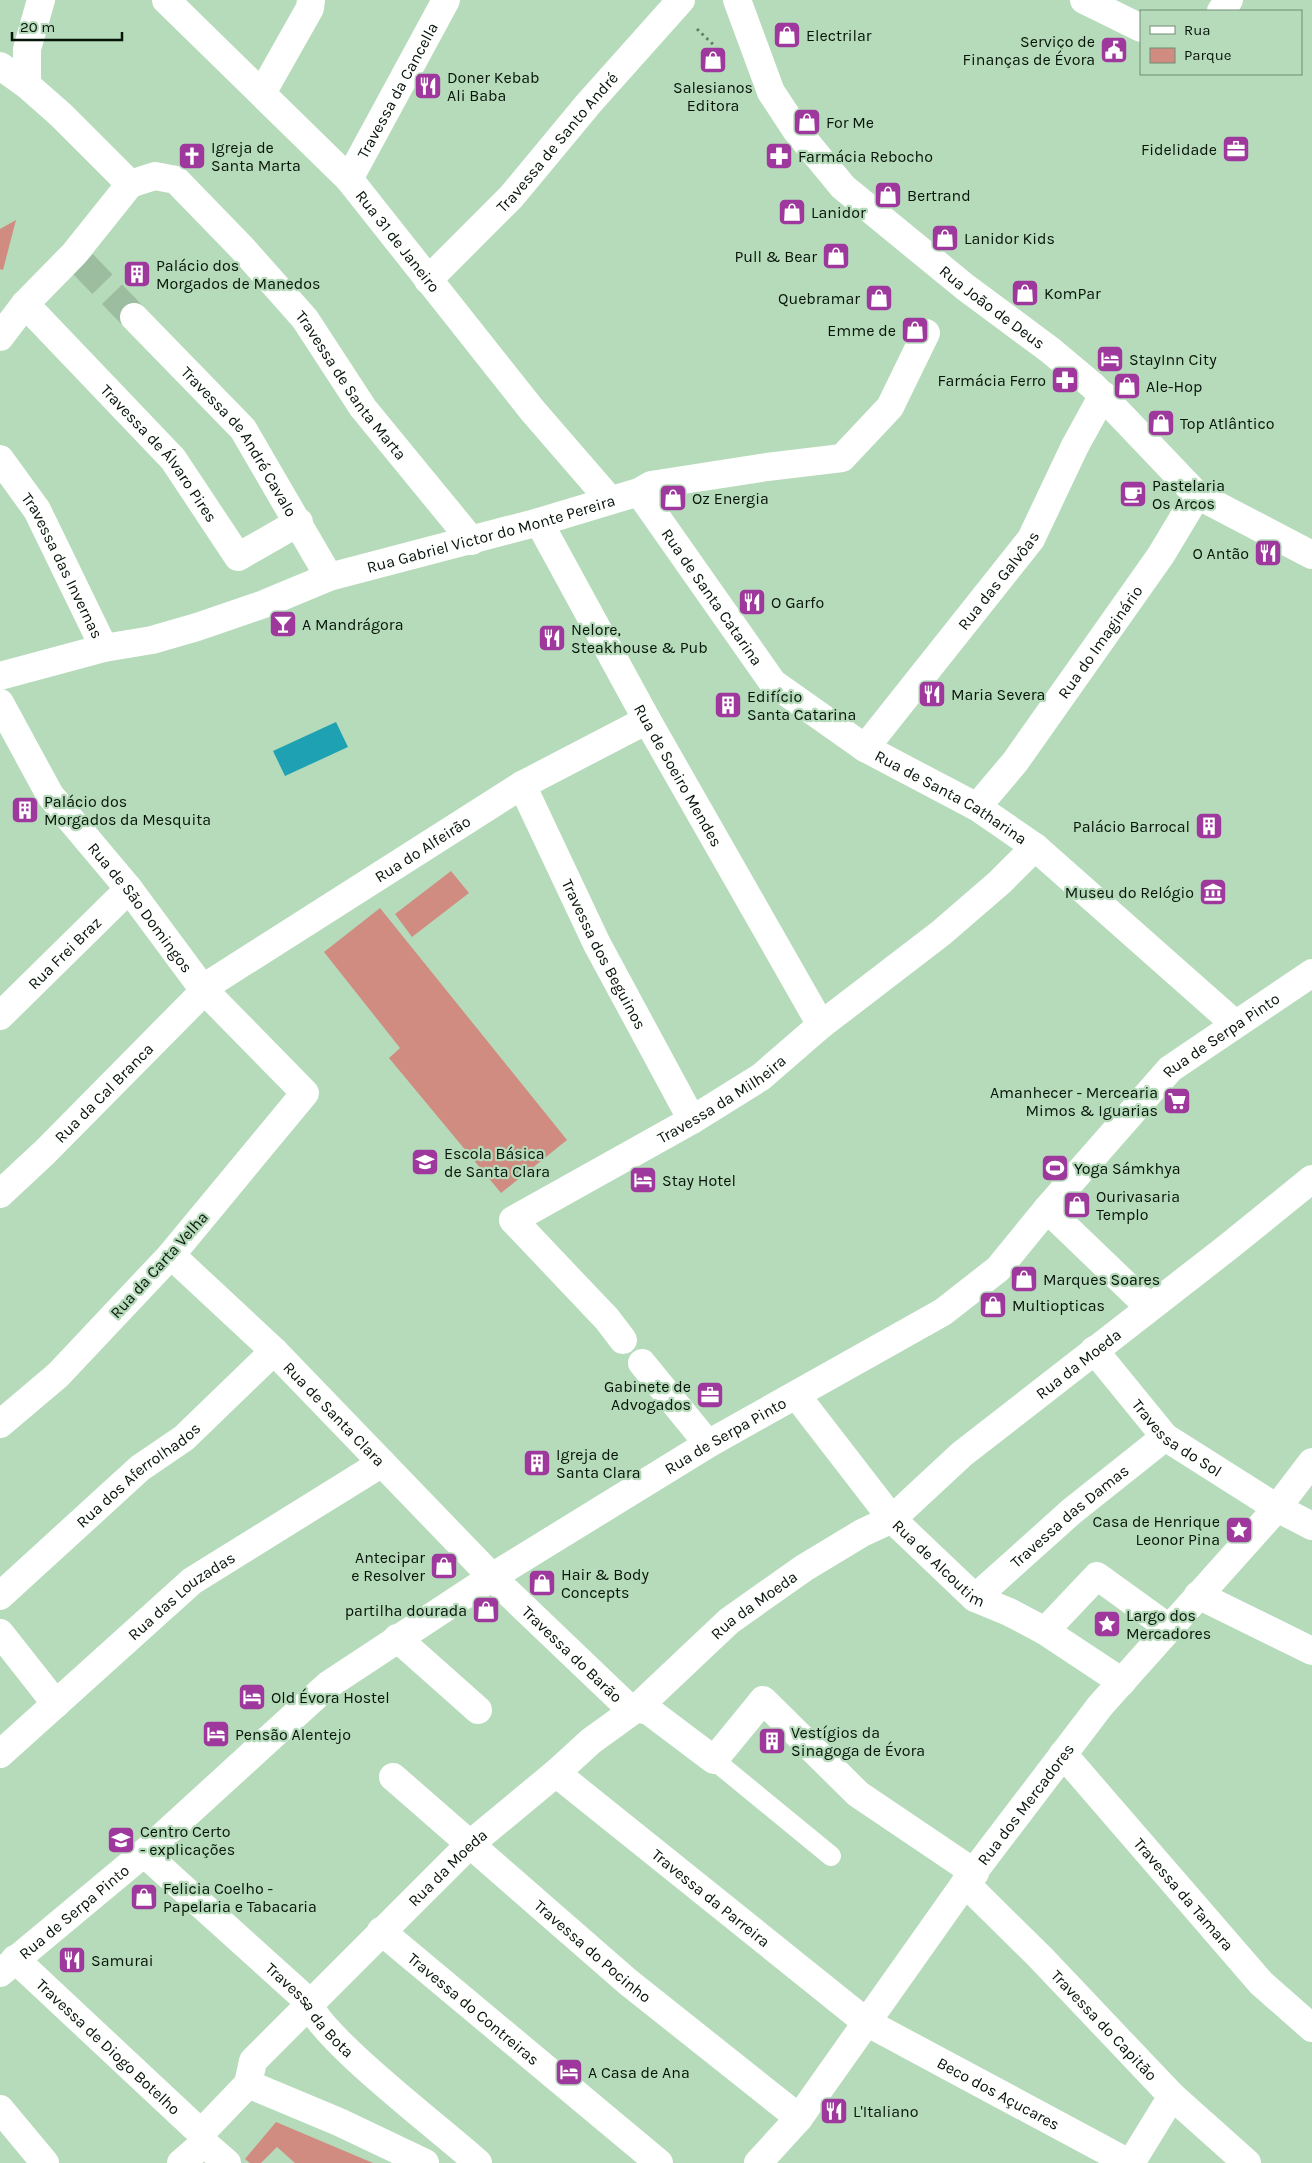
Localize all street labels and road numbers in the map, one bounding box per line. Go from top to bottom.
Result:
street label: Travessa da Cancella [353,19,442,161]
street label: Travessa de Santo André [492,68,622,216]
street label: Rua 31 de Janeiro [352,186,444,296]
street label: Rua João de Deus [936,261,1049,353]
street label: Travessa de Santa Marta [292,306,411,463]
street label: Travessa de André Cavalo [178,362,301,520]
street label: Travessa de Álvaro Pires [97,380,222,526]
street label: Travessa das Invernas [18,489,107,641]
street label: Rua Gabriel Victor do Monte Pereira [364,490,617,576]
street label: Rua de Santa Catarina [658,525,767,669]
street label: Rua das Galvôas [953,528,1043,633]
street label: Rua do Imaginário [1053,582,1146,702]
street label: Rua de Soeiro Mendes [631,700,727,850]
street label: Rua de Santa Catharina [872,746,1031,848]
street label: Rua do Alfeirão [371,811,474,886]
street label: Rua de São Domingos [84,838,197,976]
street label: Travessa dos Beguinos [558,876,651,1032]
street label: Rua Frei Braz [24,913,105,993]
street label: Rua de Serpa Pinto [1158,988,1283,1081]
street label: Rua da Cal Branca [50,1039,157,1146]
street label: Travessa da Milheira [654,1051,789,1147]
street label: Rua da Carta Velha [106,1208,212,1322]
street label: Rua da Moeda [1032,1324,1125,1403]
street label: Rua de Santa Clara [280,1357,389,1470]
street label: Rua de Serpa Pinto [661,1393,789,1478]
street label: Travessa do Sol [1128,1395,1226,1480]
street label: Rua dos Aferrolhados [72,1418,204,1531]
street label: Travessa das Damas [1006,1460,1132,1571]
street label: Rua de Alcoutim [889,1515,988,1611]
street label: Rua das Louzadas [124,1547,238,1644]
street label: Rua da Moeda [706,1567,801,1643]
street label: Travessa do Barão [518,1602,626,1706]
street label: Rua dos Mercadores [973,1739,1078,1869]
street label: Rua da Moeda [404,1825,491,1910]
street label: Travessa da Tamara [1130,1834,1238,1954]
street label: Travessa da Parreira [648,1844,774,1951]
street label: Rua de Serpa Pinto [15,1860,133,1963]
street label: Travessa do Pocinho [531,1895,655,2006]
street label: Travessa do Contreiras [404,1948,543,2069]
street label: Travessa da Bota [262,1958,358,2061]
street label: Travessa do Capitão [1047,1966,1161,2084]
street label: Travessa de Diogo Botelho [33,1975,184,2118]
street label: Beco dos Açucares [934,2053,1063,2134]

